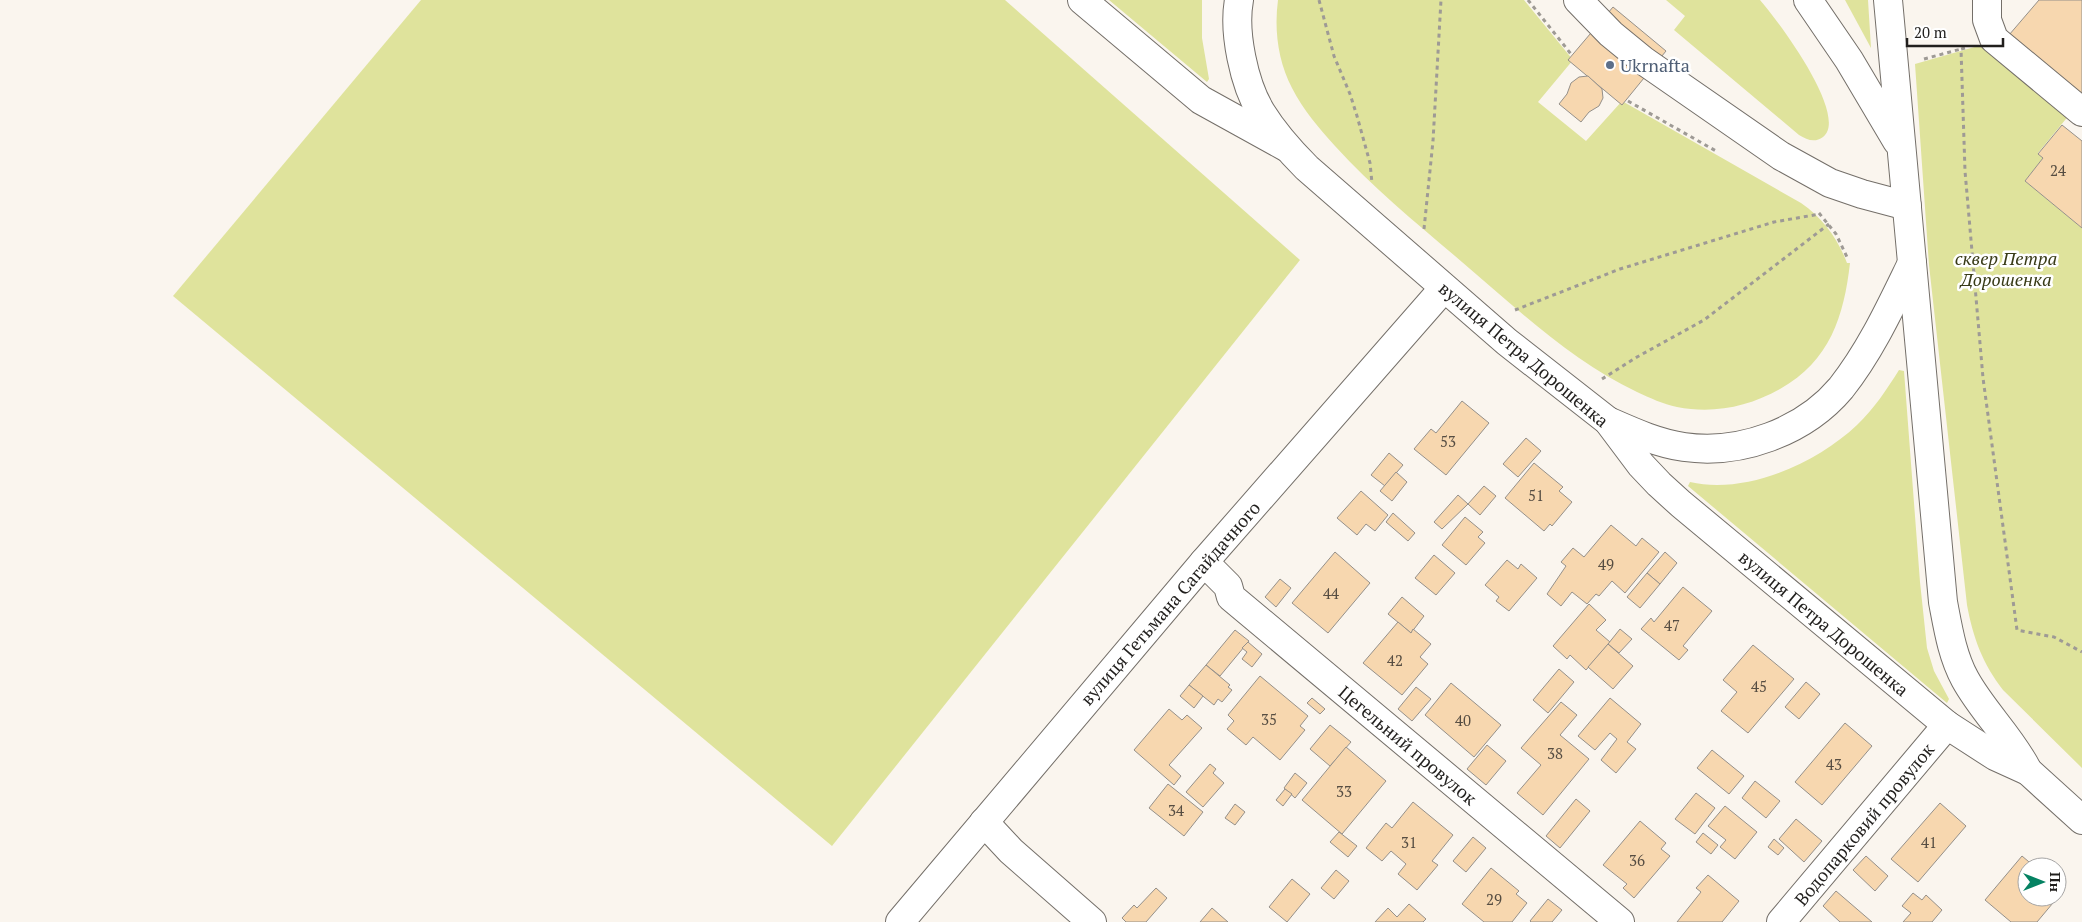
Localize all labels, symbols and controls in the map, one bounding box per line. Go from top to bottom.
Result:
scale bar [1907,15,2003,47]
text: 20 m [1914,22,1947,42]
place label: Ukrnafta [1620,53,1690,77]
marker: Ukrnafta [1604,59,1616,71]
house number: 24 [2050,160,2066,180]
park label: сквер Петра Дорошенка [1955,246,2057,291]
street label: вулиця Петра Дорошенка [1434,276,1614,432]
house number: 53 [1440,431,1456,451]
house number: 51 [1528,485,1544,505]
street label: вулиця Гетьмана Сагайдачного [1075,496,1265,710]
street label: вулиця Петра Дорошенка [1734,545,1914,701]
house number: 49 [1598,554,1614,574]
house number: 44 [1323,583,1339,603]
house number: 47 [1664,615,1680,635]
house number: 42 [1387,650,1403,670]
house number: 45 [1751,676,1767,696]
street label: Цегельний провулок [1334,680,1482,810]
house number: 35 [1261,709,1277,729]
house number: 40 [1455,710,1471,730]
street label: Водопарковий провулок [1789,737,1939,910]
house number: 38 [1547,743,1563,763]
house number: 43 [1826,754,1842,774]
house number: 33 [1336,781,1352,801]
house number: 34 [1168,800,1184,820]
house number: 31 [1401,832,1417,852]
house number: 41 [1921,832,1937,852]
house number: 36 [1629,850,1645,870]
north arrow [2017,857,2067,907]
text: Пн [2046,872,2065,892]
house number: 29 [1486,889,1502,909]

